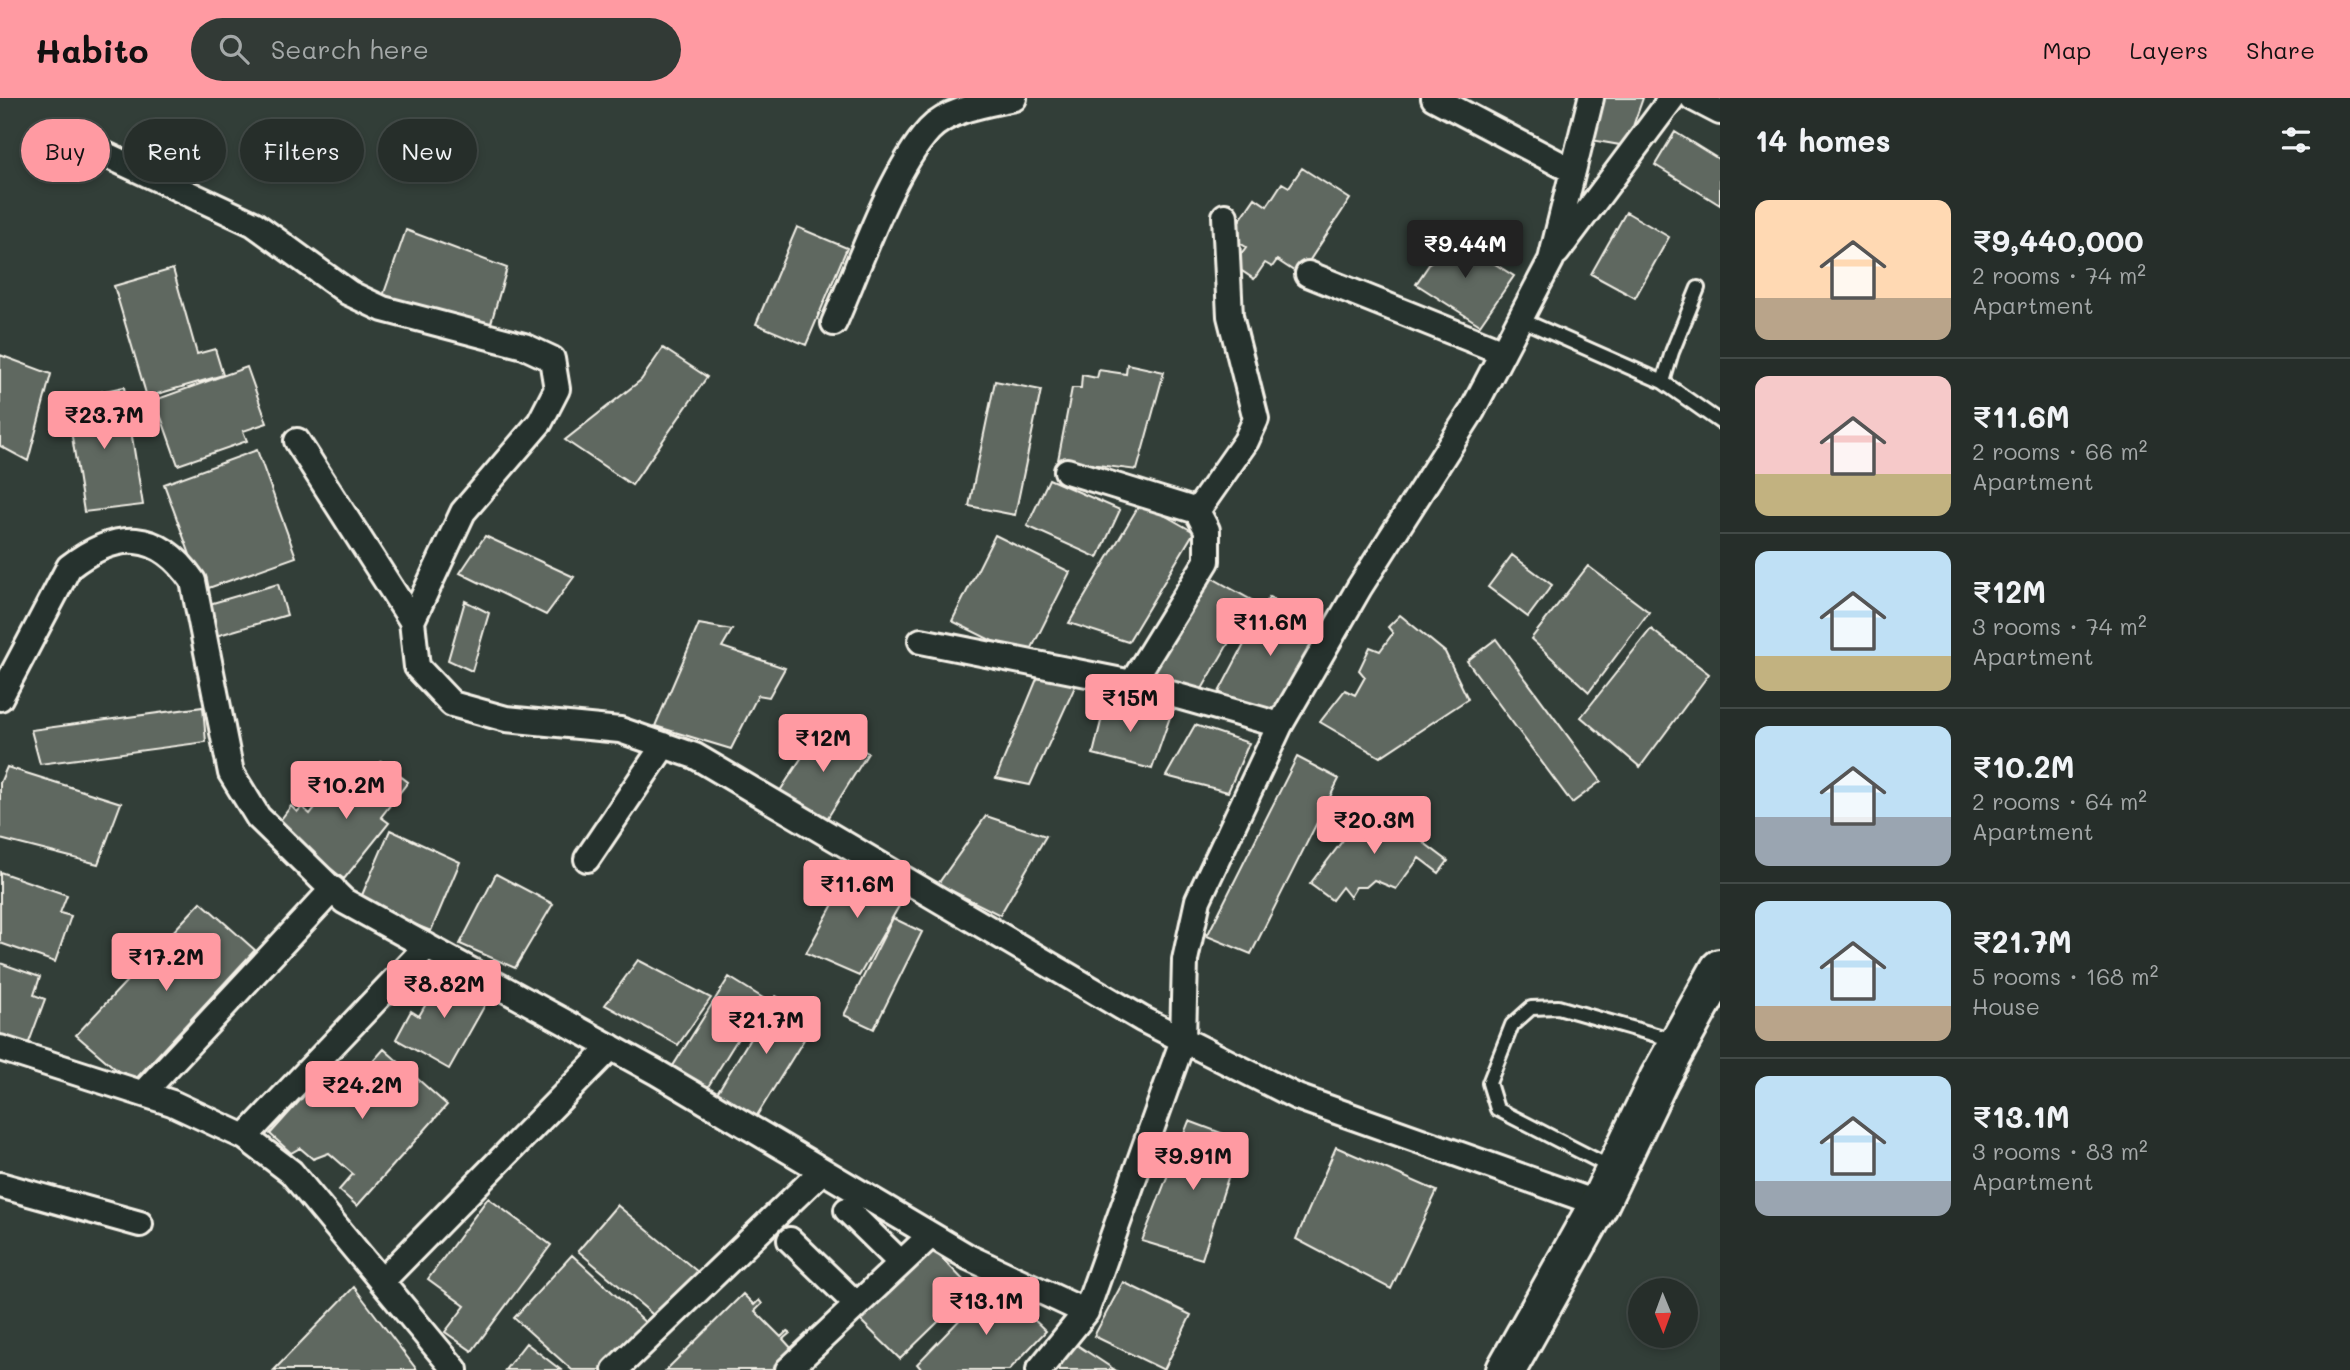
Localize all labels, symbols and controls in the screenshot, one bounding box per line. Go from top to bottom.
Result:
search box [191,18,681,81]
text: Habito [35,28,149,71]
icon: search [215,30,253,68]
text: Search here [271,32,429,66]
text: Map [2043,34,2091,65]
text: Layers [2129,34,2208,65]
text: Share [2246,34,2315,65]
chip: Buy [21,119,110,182]
chip: Rent [124,119,226,182]
chip: Filters [240,119,364,182]
chip: New [378,119,477,182]
text: 14 homes [1755,120,1891,160]
icon: filters [2277,121,2315,159]
pin: ₹9.44M [1408,220,1522,280]
text: ₹9,440,000 [1972,220,2144,260]
text: ₹9.44M [1423,228,1507,258]
icon: home [1811,228,1895,312]
text: 2 rooms · 74 m² [1972,260,2146,290]
text: Apartment [1972,290,2094,320]
pin: ₹23.7M [47,392,161,451]
text: ₹11.6M [1972,396,2070,436]
text: ₹23.7M [64,399,144,429]
icon: home [1811,404,1895,488]
text: 2 rooms · 66 m² [1972,436,2147,466]
text: Apartment [1972,466,2094,496]
text: ₹12M [1972,571,2046,611]
icon: home [1811,579,1895,663]
pin: ₹11.6M [1213,598,1327,658]
text: ₹11.6M [1232,606,1308,636]
text: 3 rooms · 74 m² [1972,611,2147,641]
text: Apartment [1972,641,2094,671]
pin: ₹15M [1089,674,1171,734]
text: ₹15M [1101,682,1159,712]
pin: ₹12M [782,714,864,774]
text: ₹12M [795,722,851,752]
text: ₹10.2M [1972,746,2075,786]
icon: home [1811,754,1895,838]
pin: ₹10.2M [289,762,403,821]
text: ₹10.2M [307,769,385,799]
text: 2 rooms · 64 m² [1972,786,2147,816]
pin: ₹20.3M [1317,796,1431,856]
text: ₹20.3M [1333,804,1415,834]
text: Apartment [1972,816,2094,846]
pin: ₹11.6M [800,860,914,920]
text: ₹11.6M [819,868,895,898]
text: ₹21.7M [1972,921,2072,961]
icon: home [1811,929,1895,1013]
pin: ₹17.2M [109,934,223,993]
text: ₹17.2M [128,941,204,971]
pin: ₹8.82M [387,960,501,1020]
text: 5 rooms · 168 m² [1972,961,2158,991]
text: ₹8.82M [403,968,485,998]
text: House [1972,991,2040,1021]
pin: ₹21.7M [709,996,823,1056]
text: ₹21.7M [728,1004,804,1034]
pin: ₹24.2M [305,1062,419,1121]
text: ₹24.2M [321,1069,403,1099]
text: ₹13.1M [1972,1096,2070,1136]
icon: home [1811,1104,1895,1188]
pin: ₹9.91M [1136,1132,1250,1192]
text: 3 rooms · 83 m² [1972,1136,2148,1166]
text: ₹9.91M [1154,1140,1232,1170]
text: Apartment [1972,1166,2094,1196]
pin: ₹13.1M [929,1278,1043,1337]
north arrow [1628,1278,1698,1348]
map controls [1628,1278,1698,1348]
text: ₹13.1M [948,1285,1024,1315]

